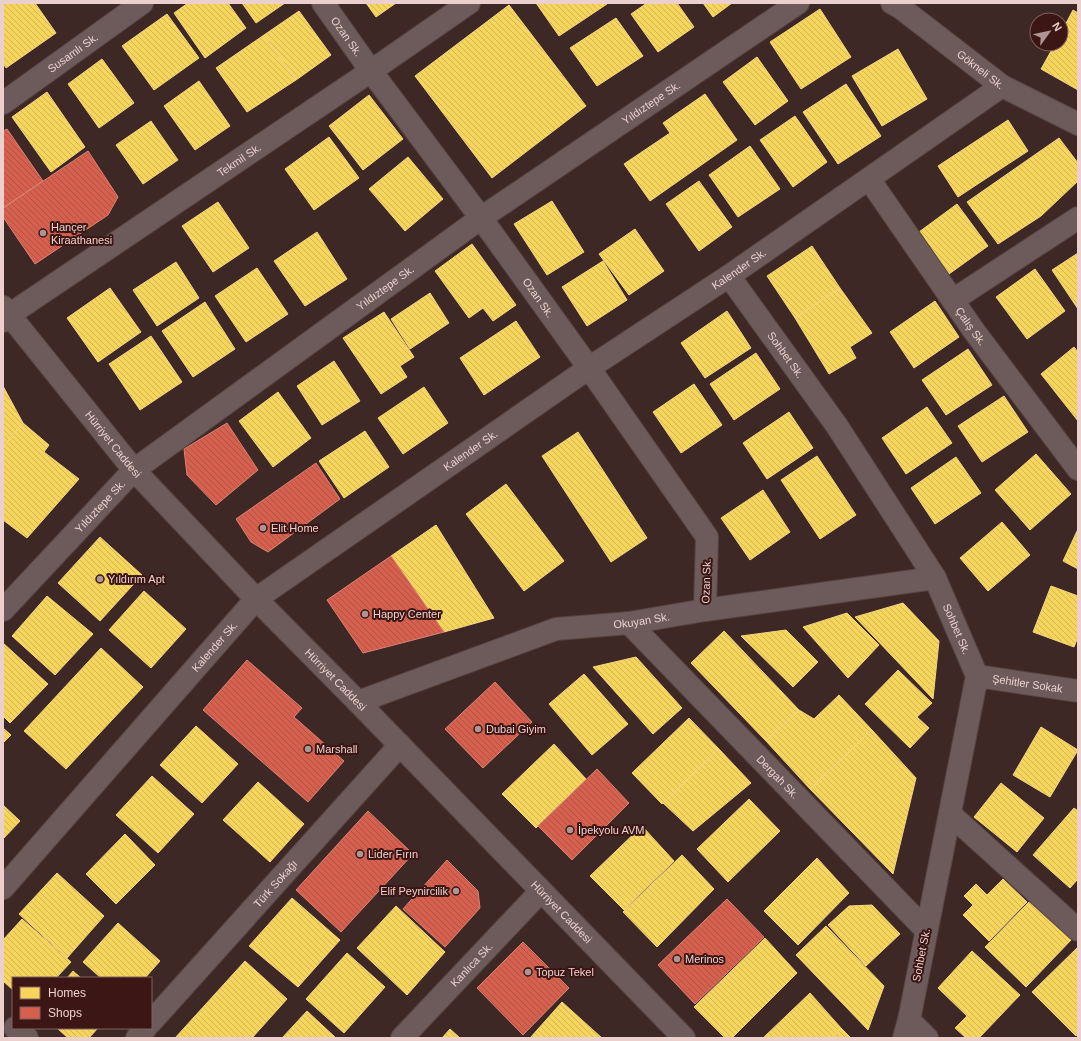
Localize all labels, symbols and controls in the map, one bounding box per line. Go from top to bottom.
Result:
north arrow [1029,12,1069,52]
street label: Ozan Sk. [329,15,365,58]
text: N [1050,20,1065,33]
street label: Susamlı Sk. [45,31,100,75]
street label: Gökneli Sk. [955,48,1007,92]
street label: Yıldıztepe Sk. [620,79,682,127]
street label: Tekmil Sk. [215,141,263,179]
place label: Hançer Kiraathanesi [51,221,112,246]
marker: Hançer Kiraathanesi [38,228,48,238]
street label: Kalender Sk. [709,246,768,292]
street label: Yıldıztepe Sk. [354,263,416,313]
street label: Ozan Sk. [520,276,556,320]
street label: Çalış Sk. [953,305,989,348]
street label: Sohbet Sk. [765,329,806,380]
street label: Hürriyet Caddesi [83,408,144,480]
street label: Kalender Sk. [441,427,500,473]
street label: Yıldıztepe Sk. [72,477,128,535]
place label: Elit Home [271,522,319,534]
marker: Elit Home [258,523,268,533]
street label: Ozan Sk. [699,558,713,604]
place label: Yıldırım Apt [108,573,165,585]
marker: Yıldırım Apt [95,574,105,584]
street label: Sohbet Sk. [941,602,973,656]
place label: Happy Center [373,608,441,620]
marker: Happy Center [360,609,370,619]
street label: Okuyan Sk. [613,610,671,630]
street label: Kalender Sk. [189,619,240,674]
street label: Hürriyet Caddesi [303,646,369,713]
street label: Şehitler Sokak [991,672,1064,695]
place label: Dubai Giyim [486,723,546,735]
marker: Dubai Giyim [473,724,483,734]
place label: Marshall [316,743,358,755]
marker: Marshall [303,744,313,754]
street label: Dergah Sk. [754,753,801,801]
place label: İpekyolu AVM [578,824,644,836]
marker: İpekyolu AVM [565,825,575,835]
place label: Lider Fırın [368,848,418,860]
marker: Lider Fırın [355,849,365,859]
street label: Türk Sokağı [251,858,300,910]
street label: Hürriyet Caddesi [529,878,594,945]
place label: Elif Peynircilik [380,885,448,897]
marker: Elif Peynircilik [451,886,461,896]
street label: Sohbet Sk. [910,927,932,983]
street label: Kanlıca Sk. [448,940,495,989]
place label: Merinos [685,953,725,965]
marker: Merinos [672,954,682,964]
place label: Topuz Tekel [536,966,594,978]
marker: Topuz Tekel [523,967,533,977]
legend [12,977,152,1029]
text: Homes [48,986,86,1000]
text: Shops [48,1006,82,1020]

